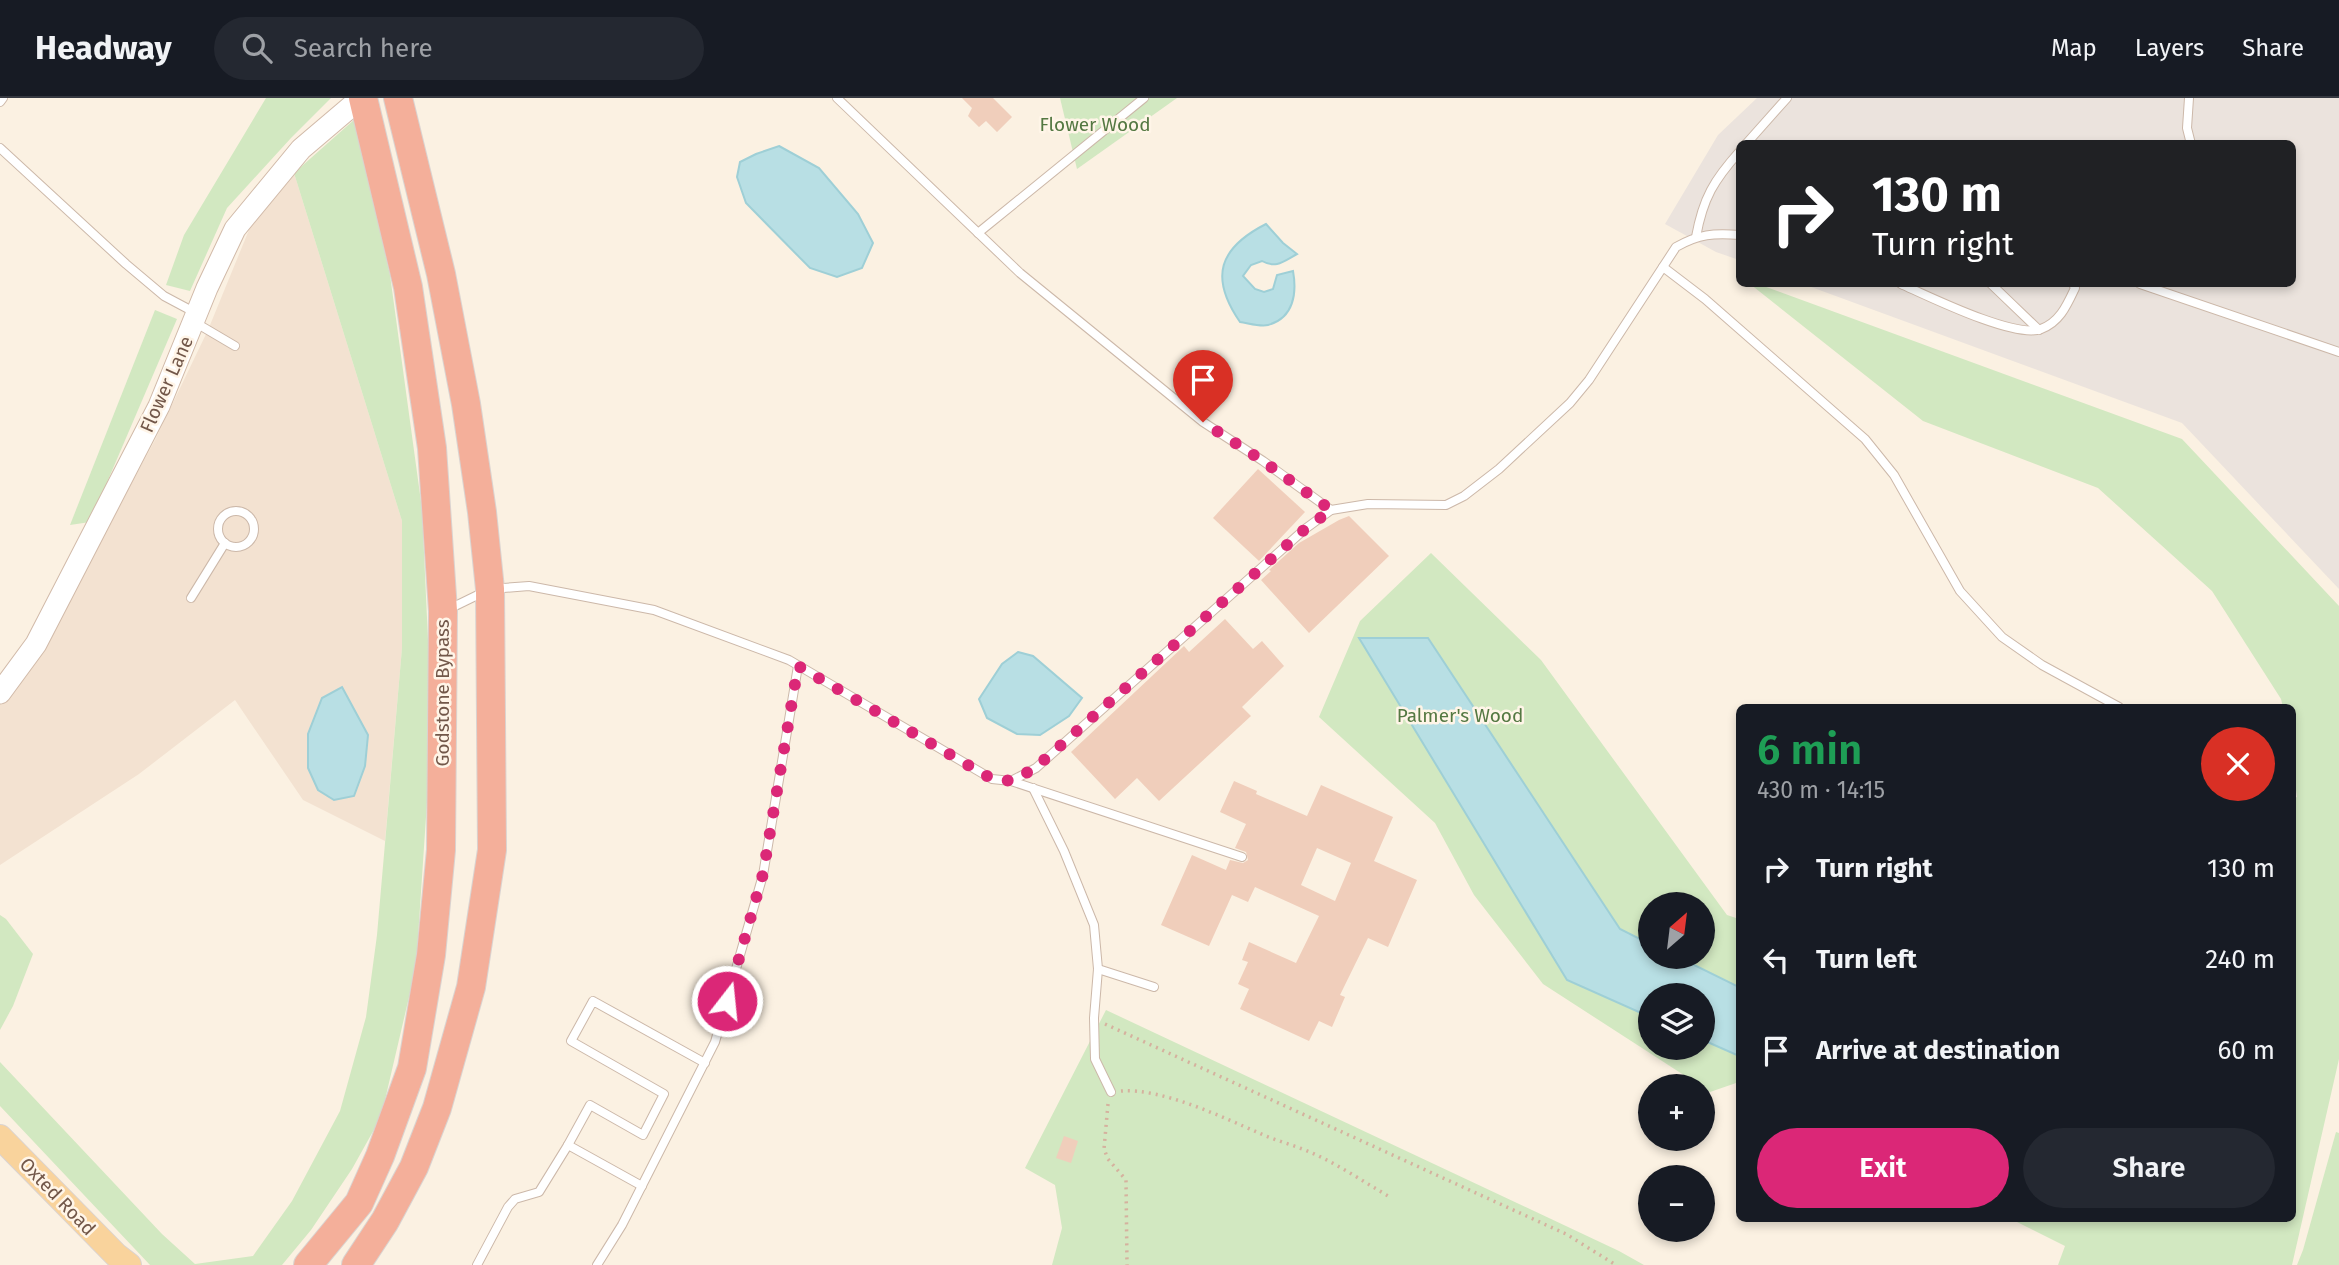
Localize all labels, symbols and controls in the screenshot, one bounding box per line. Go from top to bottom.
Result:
search box [214,17,704,80]
text: Headway [35,28,172,68]
icon: search [238,29,276,67]
text: Search here [294,33,433,64]
text: Map [2051,34,2097,62]
text: Layers [2135,34,2204,62]
text: Share [2242,34,2304,62]
park label: Flower Wood [1039,113,1151,136]
text: 130 m [1872,165,2002,224]
icon: right [1757,168,1848,259]
text: Turn right [1872,225,2014,263]
street label: Flower Lane [135,332,198,436]
pin [1173,350,1233,422]
icon: arrive [1184,361,1222,399]
street label: Godstone Bypass [431,619,454,767]
park label: Palmer's Wood [1397,704,1523,727]
text: 6 min [1757,725,1862,775]
button: close [2201,727,2275,801]
text: 430 m · 14:15 [1757,776,1885,804]
icon: right [1757,850,1795,888]
text: Turn right [1816,853,1933,884]
text: 130 m [2207,853,2275,884]
north arrow [1638,892,1715,970]
map controls [1638,892,1715,1242]
icon: left [1757,941,1795,979]
text: Turn left [1816,944,1917,975]
text: 240 m [2205,944,2275,975]
position arrow [690,964,764,1038]
button: layers [1638,983,1715,1060]
icon: arrive [1757,1032,1795,1070]
text: Arrive at destination [1816,1035,2060,1066]
text: 60 m [2217,1035,2275,1066]
button: + [1638,1074,1715,1151]
button: Exit [1757,1128,2009,1208]
button: Share [2023,1128,2275,1208]
street label: Oxted Road [15,1153,100,1240]
button: − [1638,1165,1715,1242]

